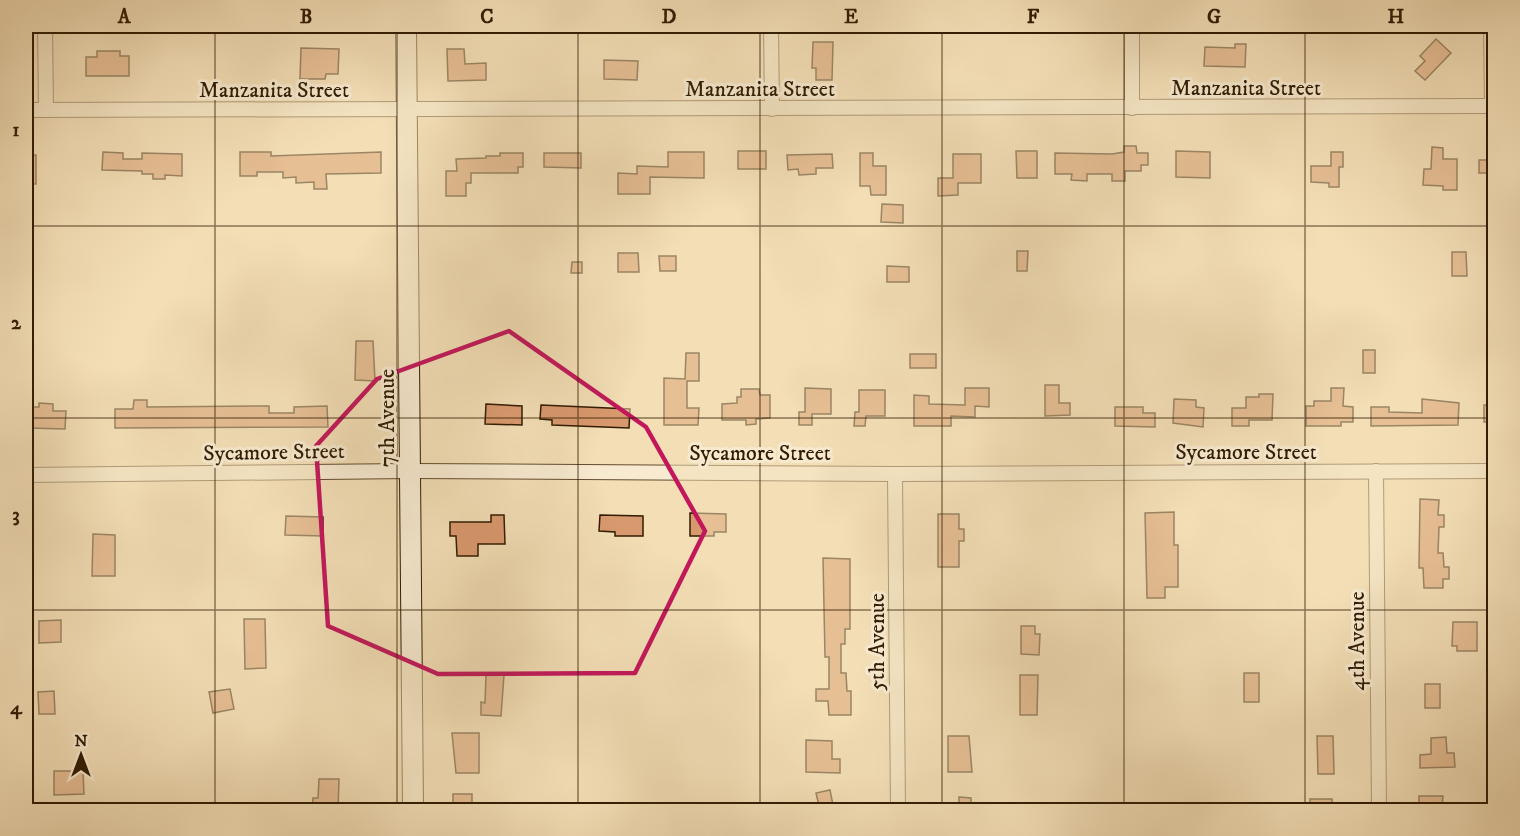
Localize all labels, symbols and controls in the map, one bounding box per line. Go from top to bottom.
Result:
text: A [117,5,132,30]
text: B [300,5,312,30]
text: C [480,5,494,30]
text: D [662,5,677,30]
text: E [844,5,858,30]
text: F [1027,5,1040,30]
text: G [1207,5,1221,30]
text: H [1388,5,1405,30]
street label: Manzanita Street [1171,75,1321,102]
street label: Manzanita Street [685,76,835,103]
street label: Manzanita Street [199,77,349,104]
text: 1 [12,118,20,143]
text: 2 [11,311,22,336]
street label: 7th Avenue [374,369,401,467]
street label: Sycamore Street [203,438,345,467]
street label: Sycamore Street [1175,439,1317,466]
street label: Sycamore Street [689,440,831,467]
text: 3 [12,503,20,528]
street label: 4th Avenue [1344,591,1371,691]
street label: 5th Avenue [864,593,891,691]
text: 4 [10,696,23,721]
north arrow [51,725,111,785]
text: N [74,731,88,751]

